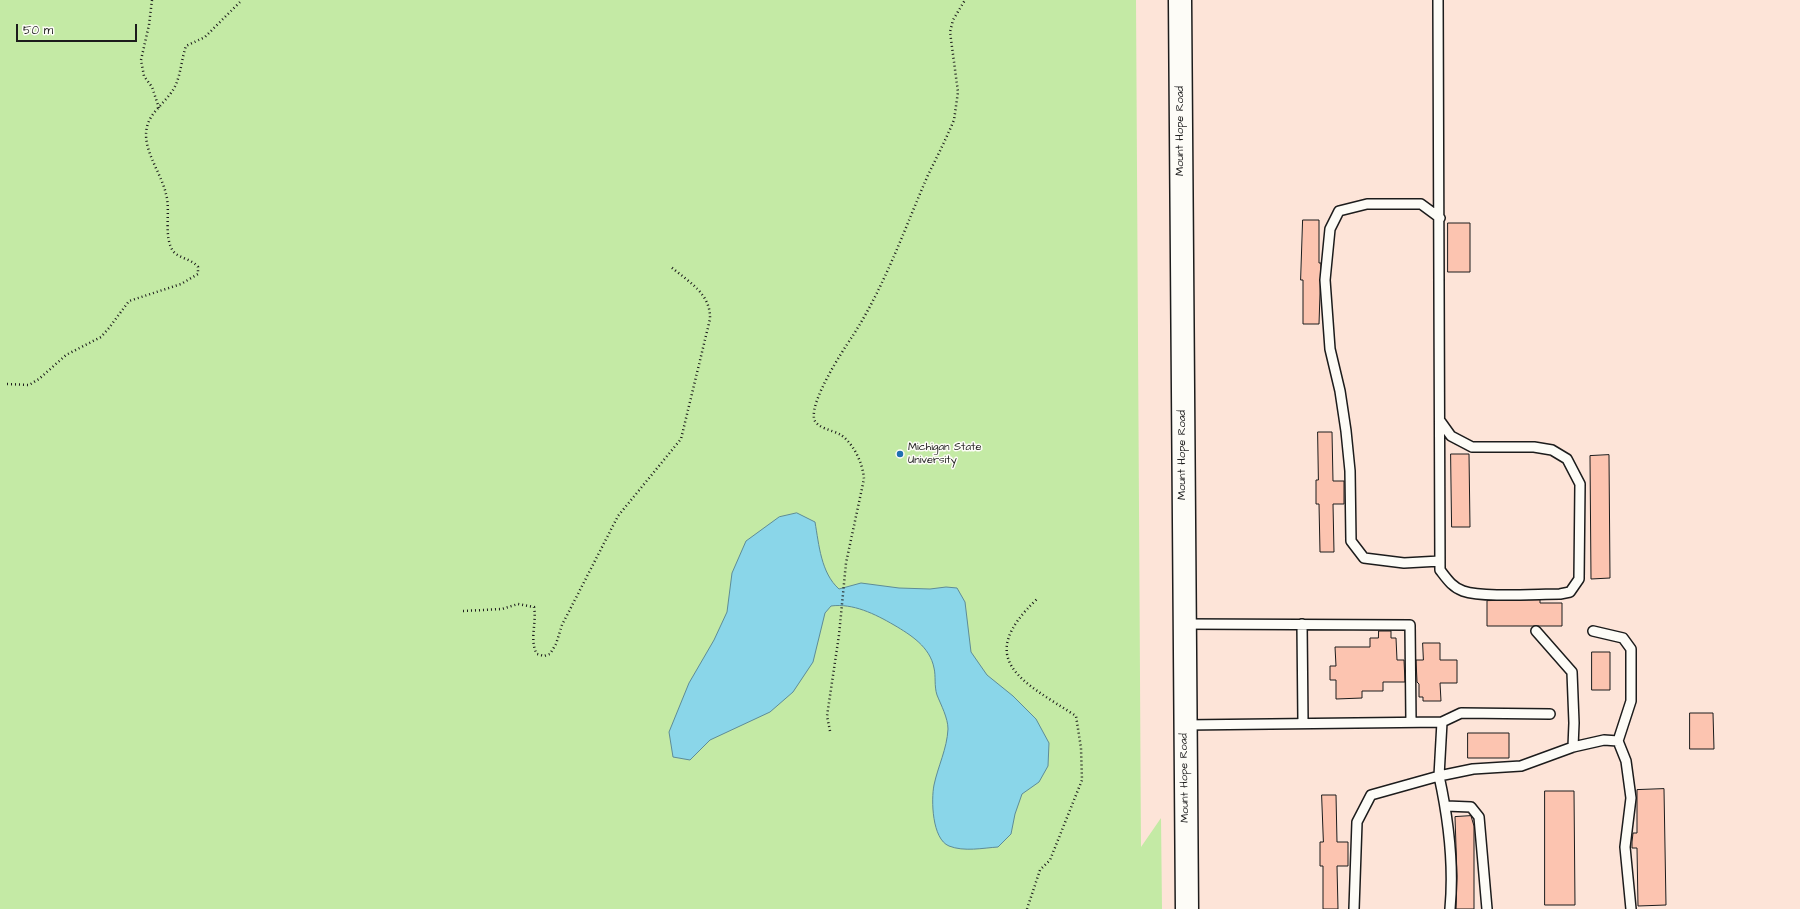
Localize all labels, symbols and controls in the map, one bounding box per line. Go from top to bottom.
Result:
scale bar [18,16,139,42]
text: 50 m [23,22,53,39]
street label: Mount Hope Road [1174,86,1188,176]
street label: Mount Hope Road [1176,410,1190,500]
place label: Michigan State University [908,441,982,467]
marker: Michigan State University [895,449,905,459]
street label: Mount Hope Road [1178,733,1192,823]

